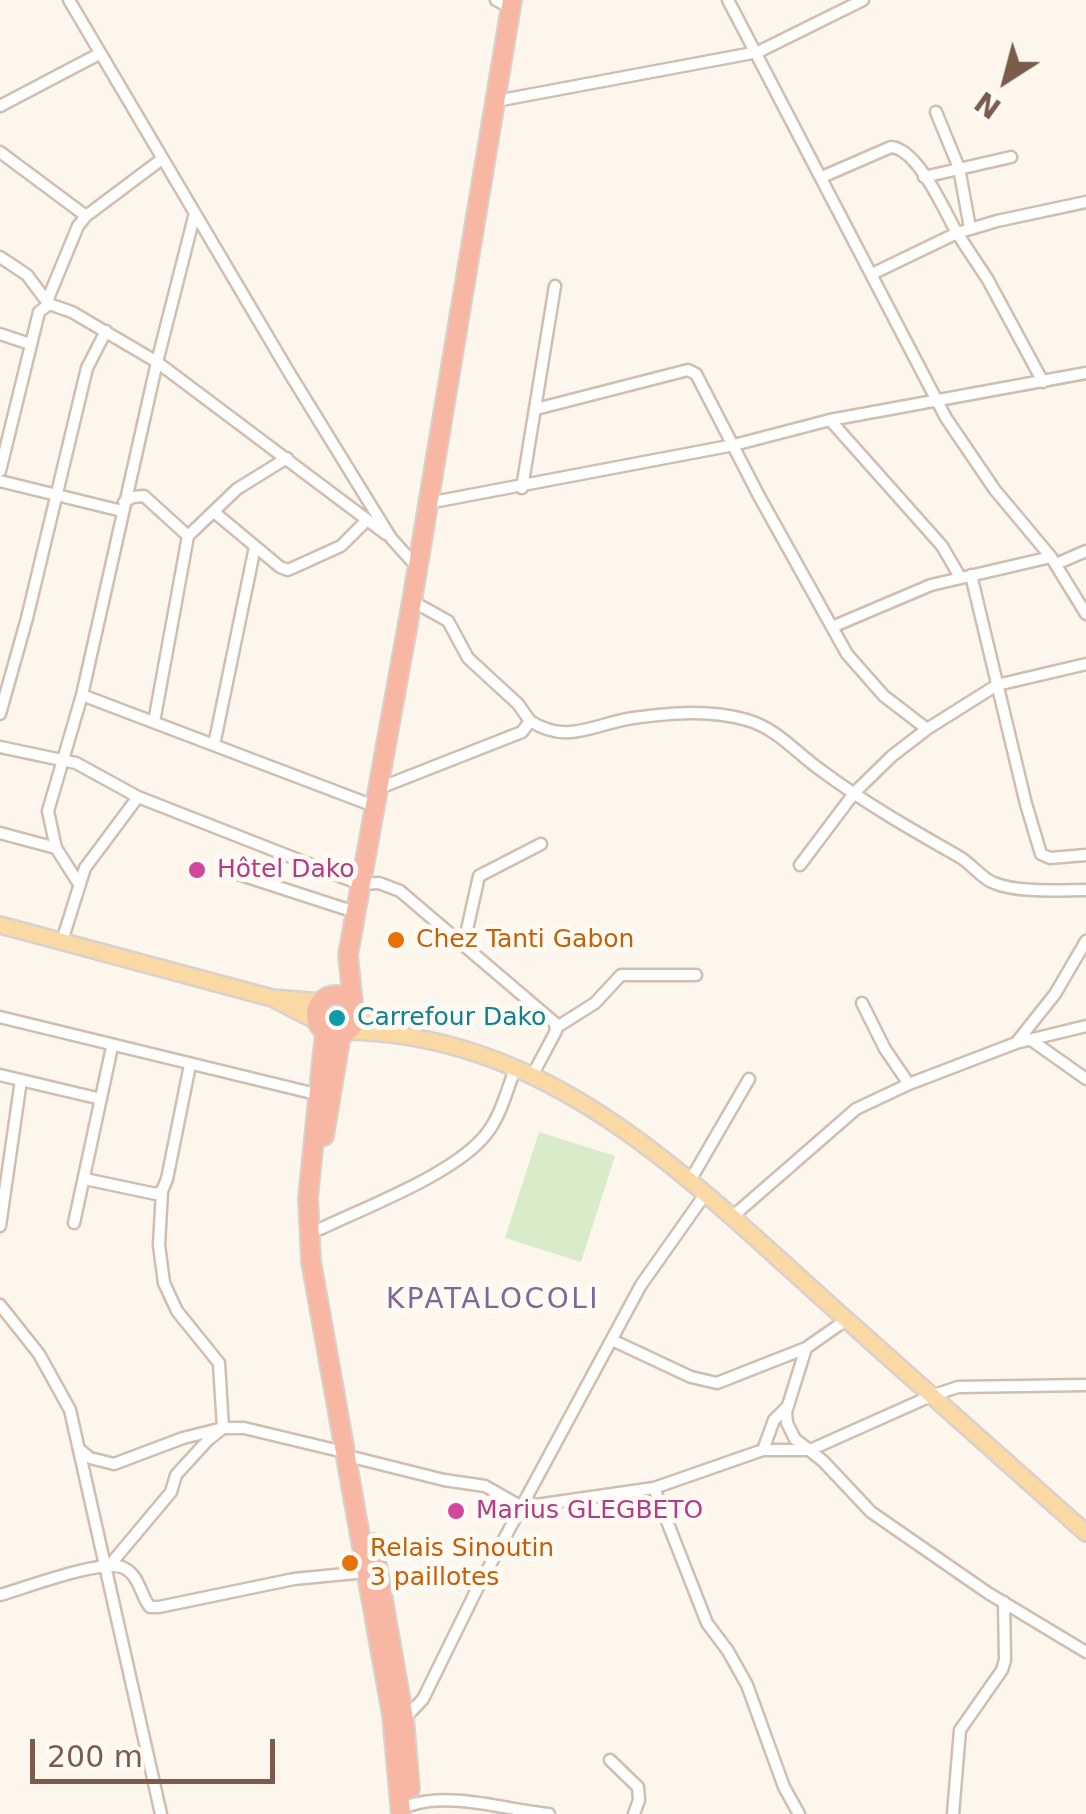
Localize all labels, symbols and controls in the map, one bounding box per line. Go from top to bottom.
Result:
north arrow [956,30,1056,130]
text: N [969,84,1007,125]
place label: Hôtel Dako [217,855,355,885]
marker: Hôtel Dako [186,859,208,881]
place label: Chez Tanti Gabon [416,925,634,955]
marker: Chez Tanti Gabon [385,929,407,951]
place label: Carrefour Dako [357,1003,546,1033]
marker: Carrefour Dako [326,1007,348,1029]
district label: KPATALOCOLI [386,1284,600,1318]
place label: Marius GLEGBETO [476,1496,703,1526]
marker: Marius GLEGBETO [445,1500,467,1522]
place label: Relais Sinoutin 3 paillotes [370,1534,554,1593]
marker: Relais Sinoutin 3 paillotes [339,1552,361,1574]
scale bar [35,1719,280,1781]
text: 200 m [47,1739,143,1774]

